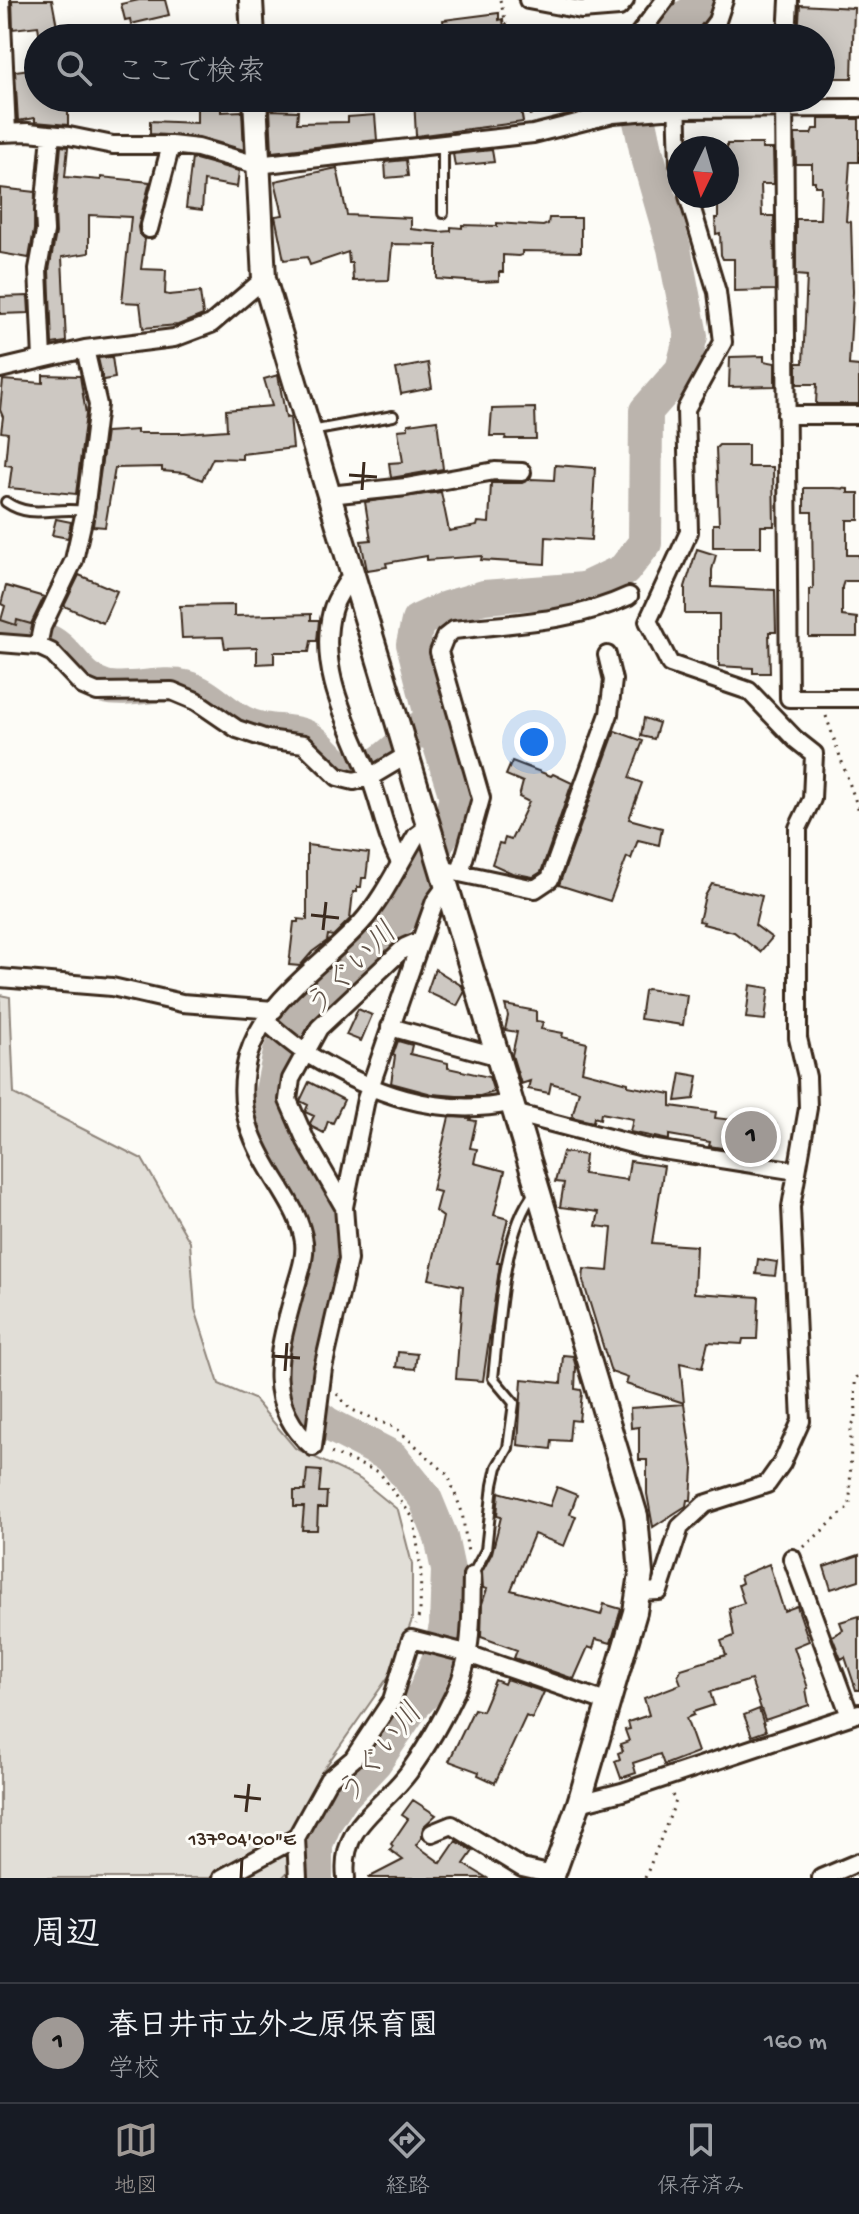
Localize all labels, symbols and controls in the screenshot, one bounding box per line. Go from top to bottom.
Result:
search box [24,24,835,112]
icon: search [52,46,96,90]
text: ここで検索 [116,57,266,92]
north arrow [667,136,739,208]
your location [514,722,554,762]
water label: うぐい川 [298,917,407,1027]
pin: 1 [725,1107,777,1167]
water label: うぐい川 [331,1698,432,1814]
text: 137°04'00"E [187,1830,297,1853]
text: 周辺 [32,1917,100,1957]
text: 春日井市立外之原保育園 [108,2011,438,2046]
text: 1 [53,2028,63,2059]
text: 160 m [764,2028,827,2059]
text: 学校 [108,2056,160,2087]
tab: 地図 [114,2118,158,2201]
tab: 経路 [385,2118,429,2201]
tab: 保存済み [657,2118,745,2201]

